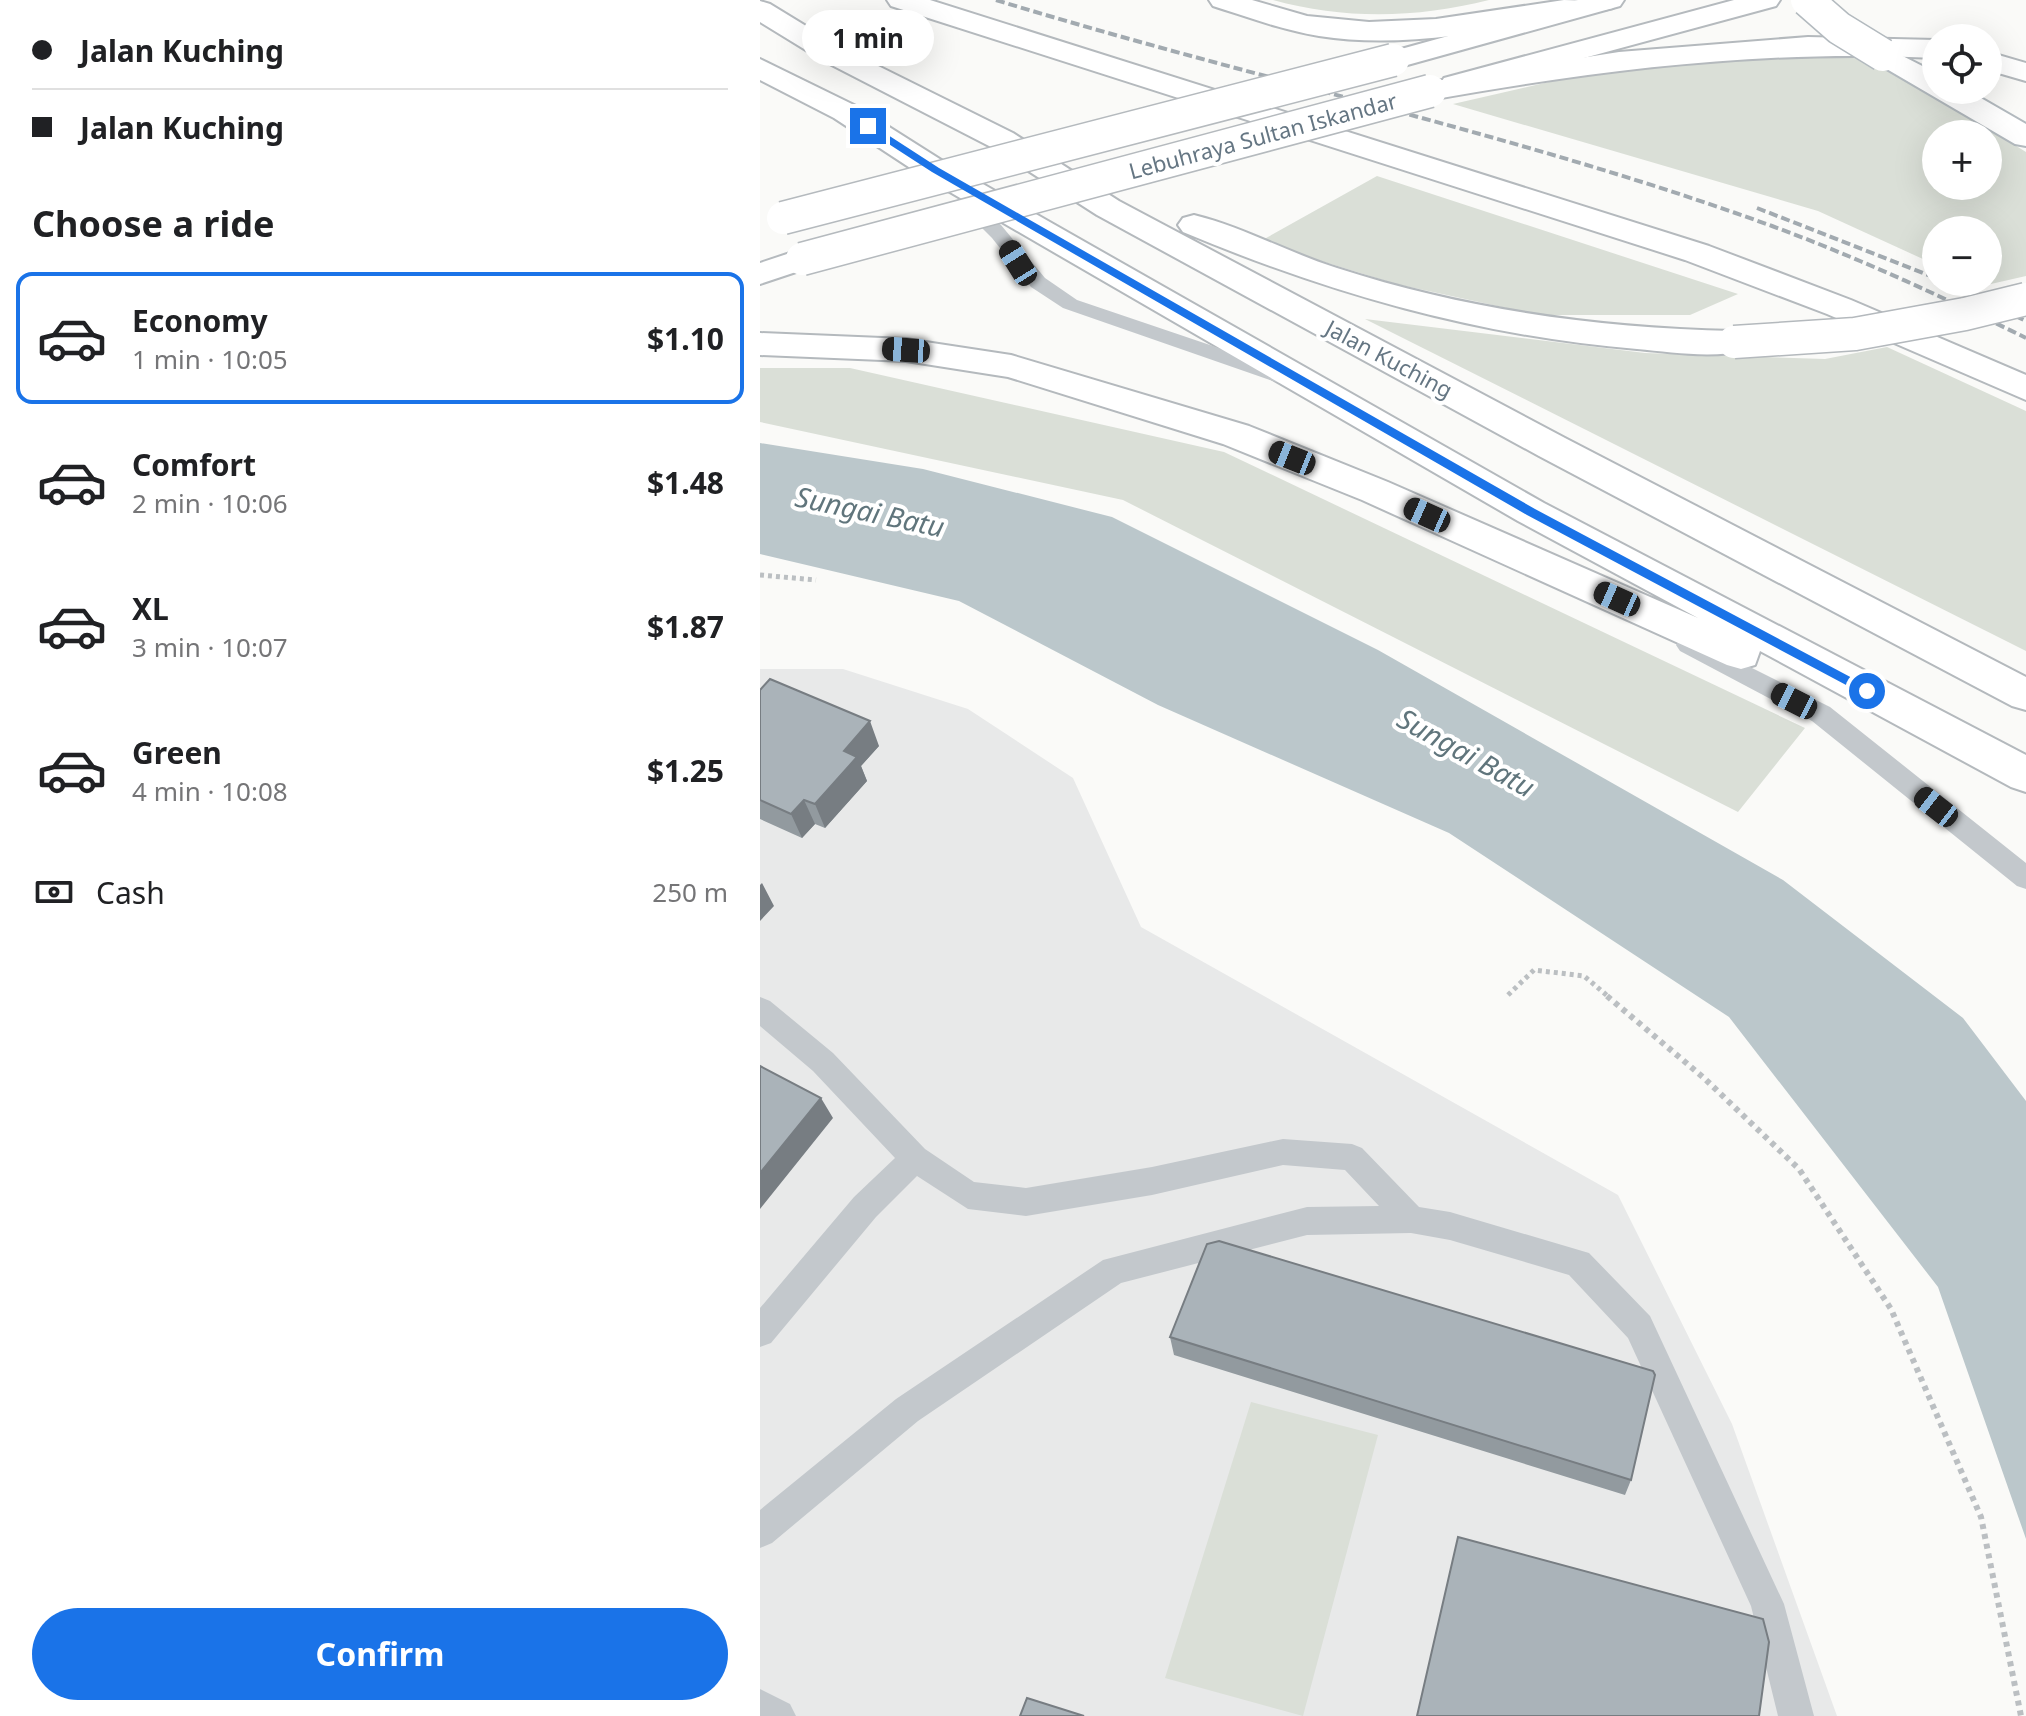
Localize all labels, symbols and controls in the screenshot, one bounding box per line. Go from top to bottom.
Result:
callout: 1 min [802,10,934,66]
text: 1 min [832,20,904,56]
map controls [1922,24,2002,296]
button: locate [1922,24,2002,104]
text: Jalan Kuching [80,30,284,71]
street label: Lebuhraya Sultan Iskandar [1125,85,1400,185]
text: Jalan Kuching [80,107,284,148]
route end [850,108,886,144]
button: + [1922,120,2002,200]
text: Choose a ride [32,199,274,248]
button: − [1922,216,2002,296]
car [995,236,1041,290]
text: Economy [132,300,268,341]
icon: car [36,302,108,374]
street label: Jalan Kuching [1319,311,1458,404]
text: $1.10 [647,318,724,359]
car [881,336,931,364]
text: 1 min · 10:05 [132,341,288,377]
car [1265,438,1319,478]
text: Comfort [132,444,256,485]
icon: car [36,446,108,518]
text: $1.48 [647,462,724,503]
water label: Sungai Batu [792,477,948,545]
text: 2 min · 10:06 [132,485,288,521]
car [1400,494,1454,536]
car [1590,578,1644,620]
text: XL [132,588,169,629]
icon: car [36,590,108,662]
text: $1.87 [647,606,724,647]
text: 3 min · 10:07 [132,629,288,665]
route start [1849,673,1885,709]
car [1767,679,1821,723]
water label: Sungai Batu [1391,699,1542,805]
text: Green [132,732,222,773]
icon: car [36,734,108,806]
text: $1.25 [647,750,724,791]
text: 4 min · 10:08 [132,773,288,809]
car [1910,783,1962,831]
icon: cash [32,870,76,914]
text: Cash [96,872,165,913]
text: 250 m [652,874,728,910]
button: Confirm [32,1608,728,1700]

